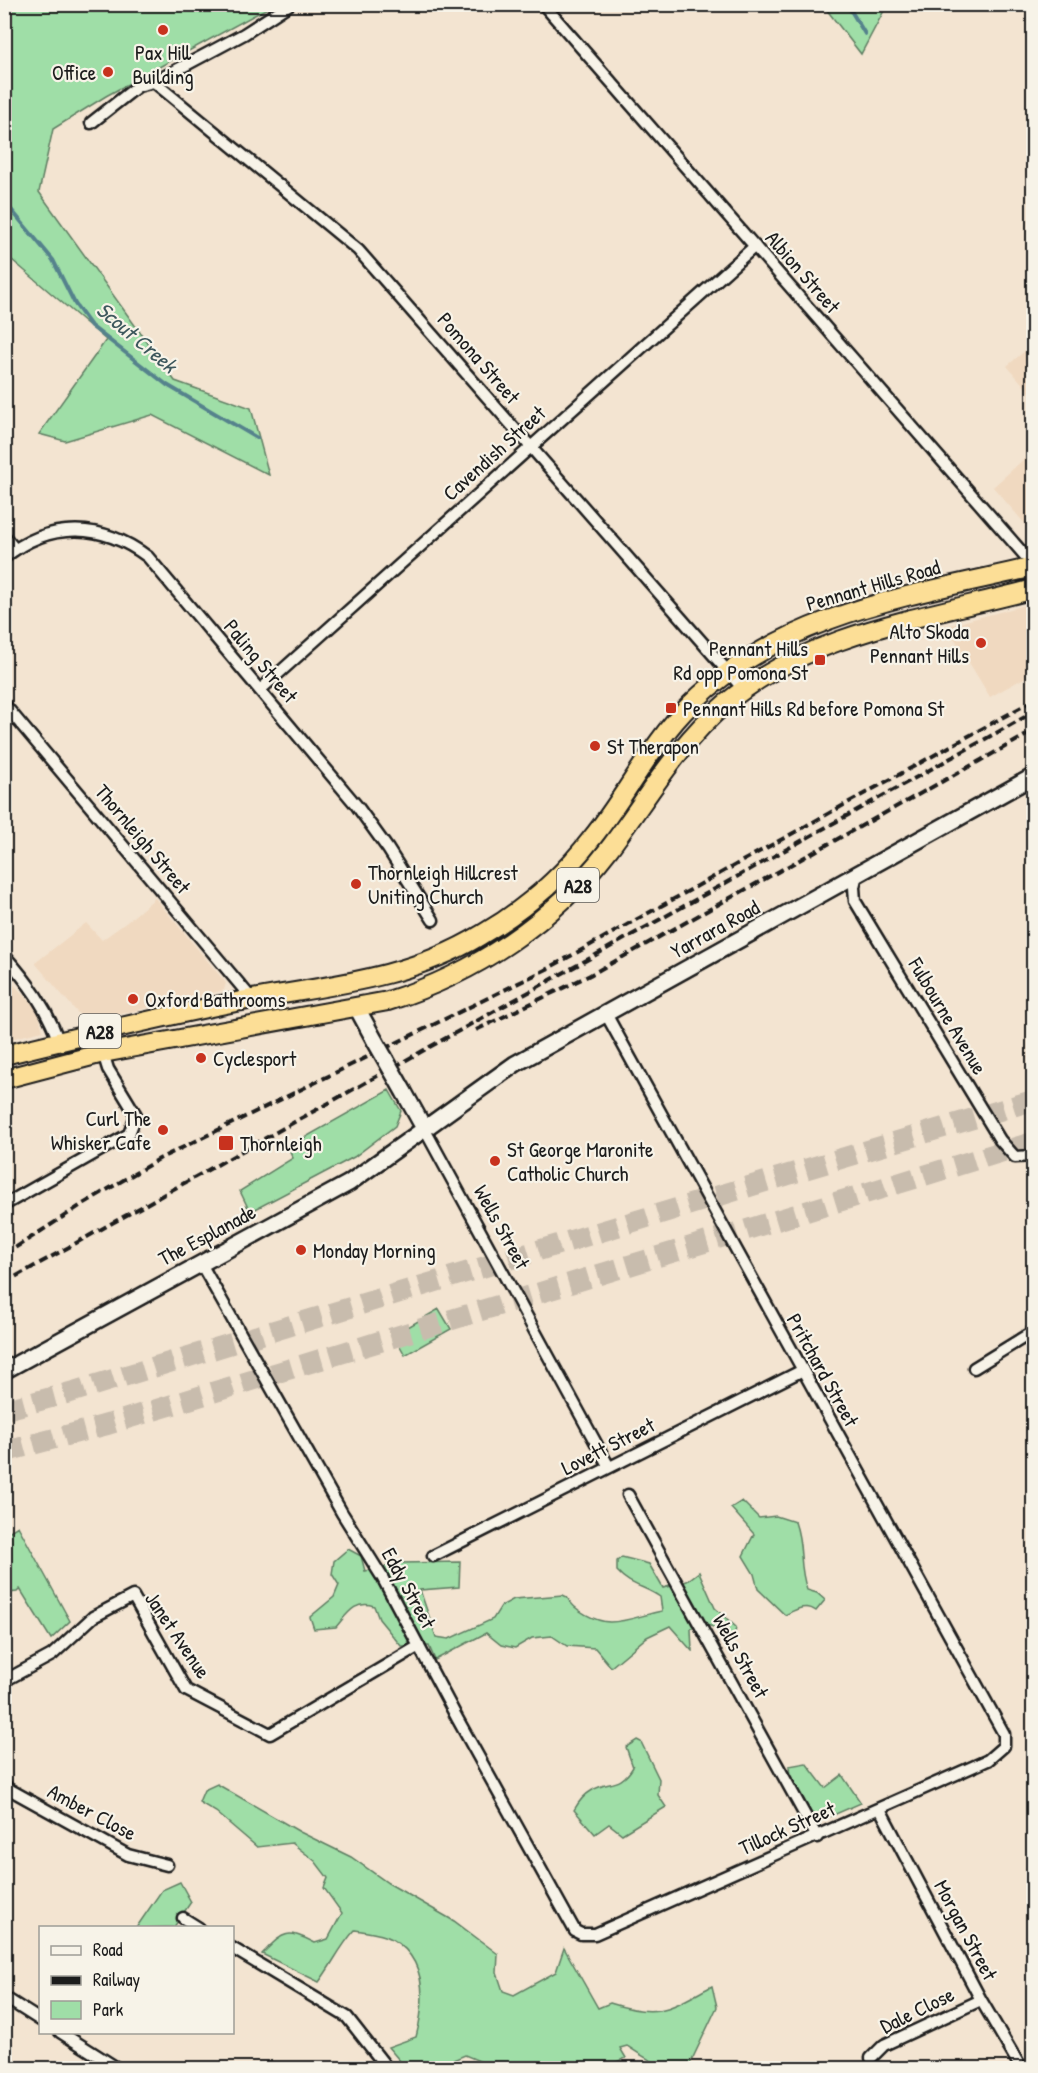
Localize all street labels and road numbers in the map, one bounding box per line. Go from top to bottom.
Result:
street label: Albion Street [759,224,848,320]
street label: Pomona Street [431,306,527,411]
street label: Cavendish Street [436,398,552,507]
street label: Pennant Hills Road [803,552,943,618]
street label: Paling Street [217,613,305,710]
street label: Thornleigh Street [88,778,198,901]
road number: A28 [557,868,599,902]
street label: Yarrara Road [665,893,765,965]
street label: Fulbourne Avenue [901,951,994,1080]
road number: A28 [79,1014,121,1048]
street label: Wells Street [467,1180,537,1275]
street label: The Esplanade [153,1197,261,1273]
street label: Pritchard Street [780,1308,866,1433]
street label: Lovett Street [556,1410,660,1482]
street label: Eddy Street [375,1542,443,1634]
street label: Janet Avenue [138,1586,218,1684]
street label: Wells Street [706,1609,776,1704]
street label: Amber Close [43,1777,141,1847]
street label: Tillock Street [734,1794,840,1862]
street label: Morgan Street [927,1875,1005,1986]
street label: Dale Close [875,1980,959,2040]

